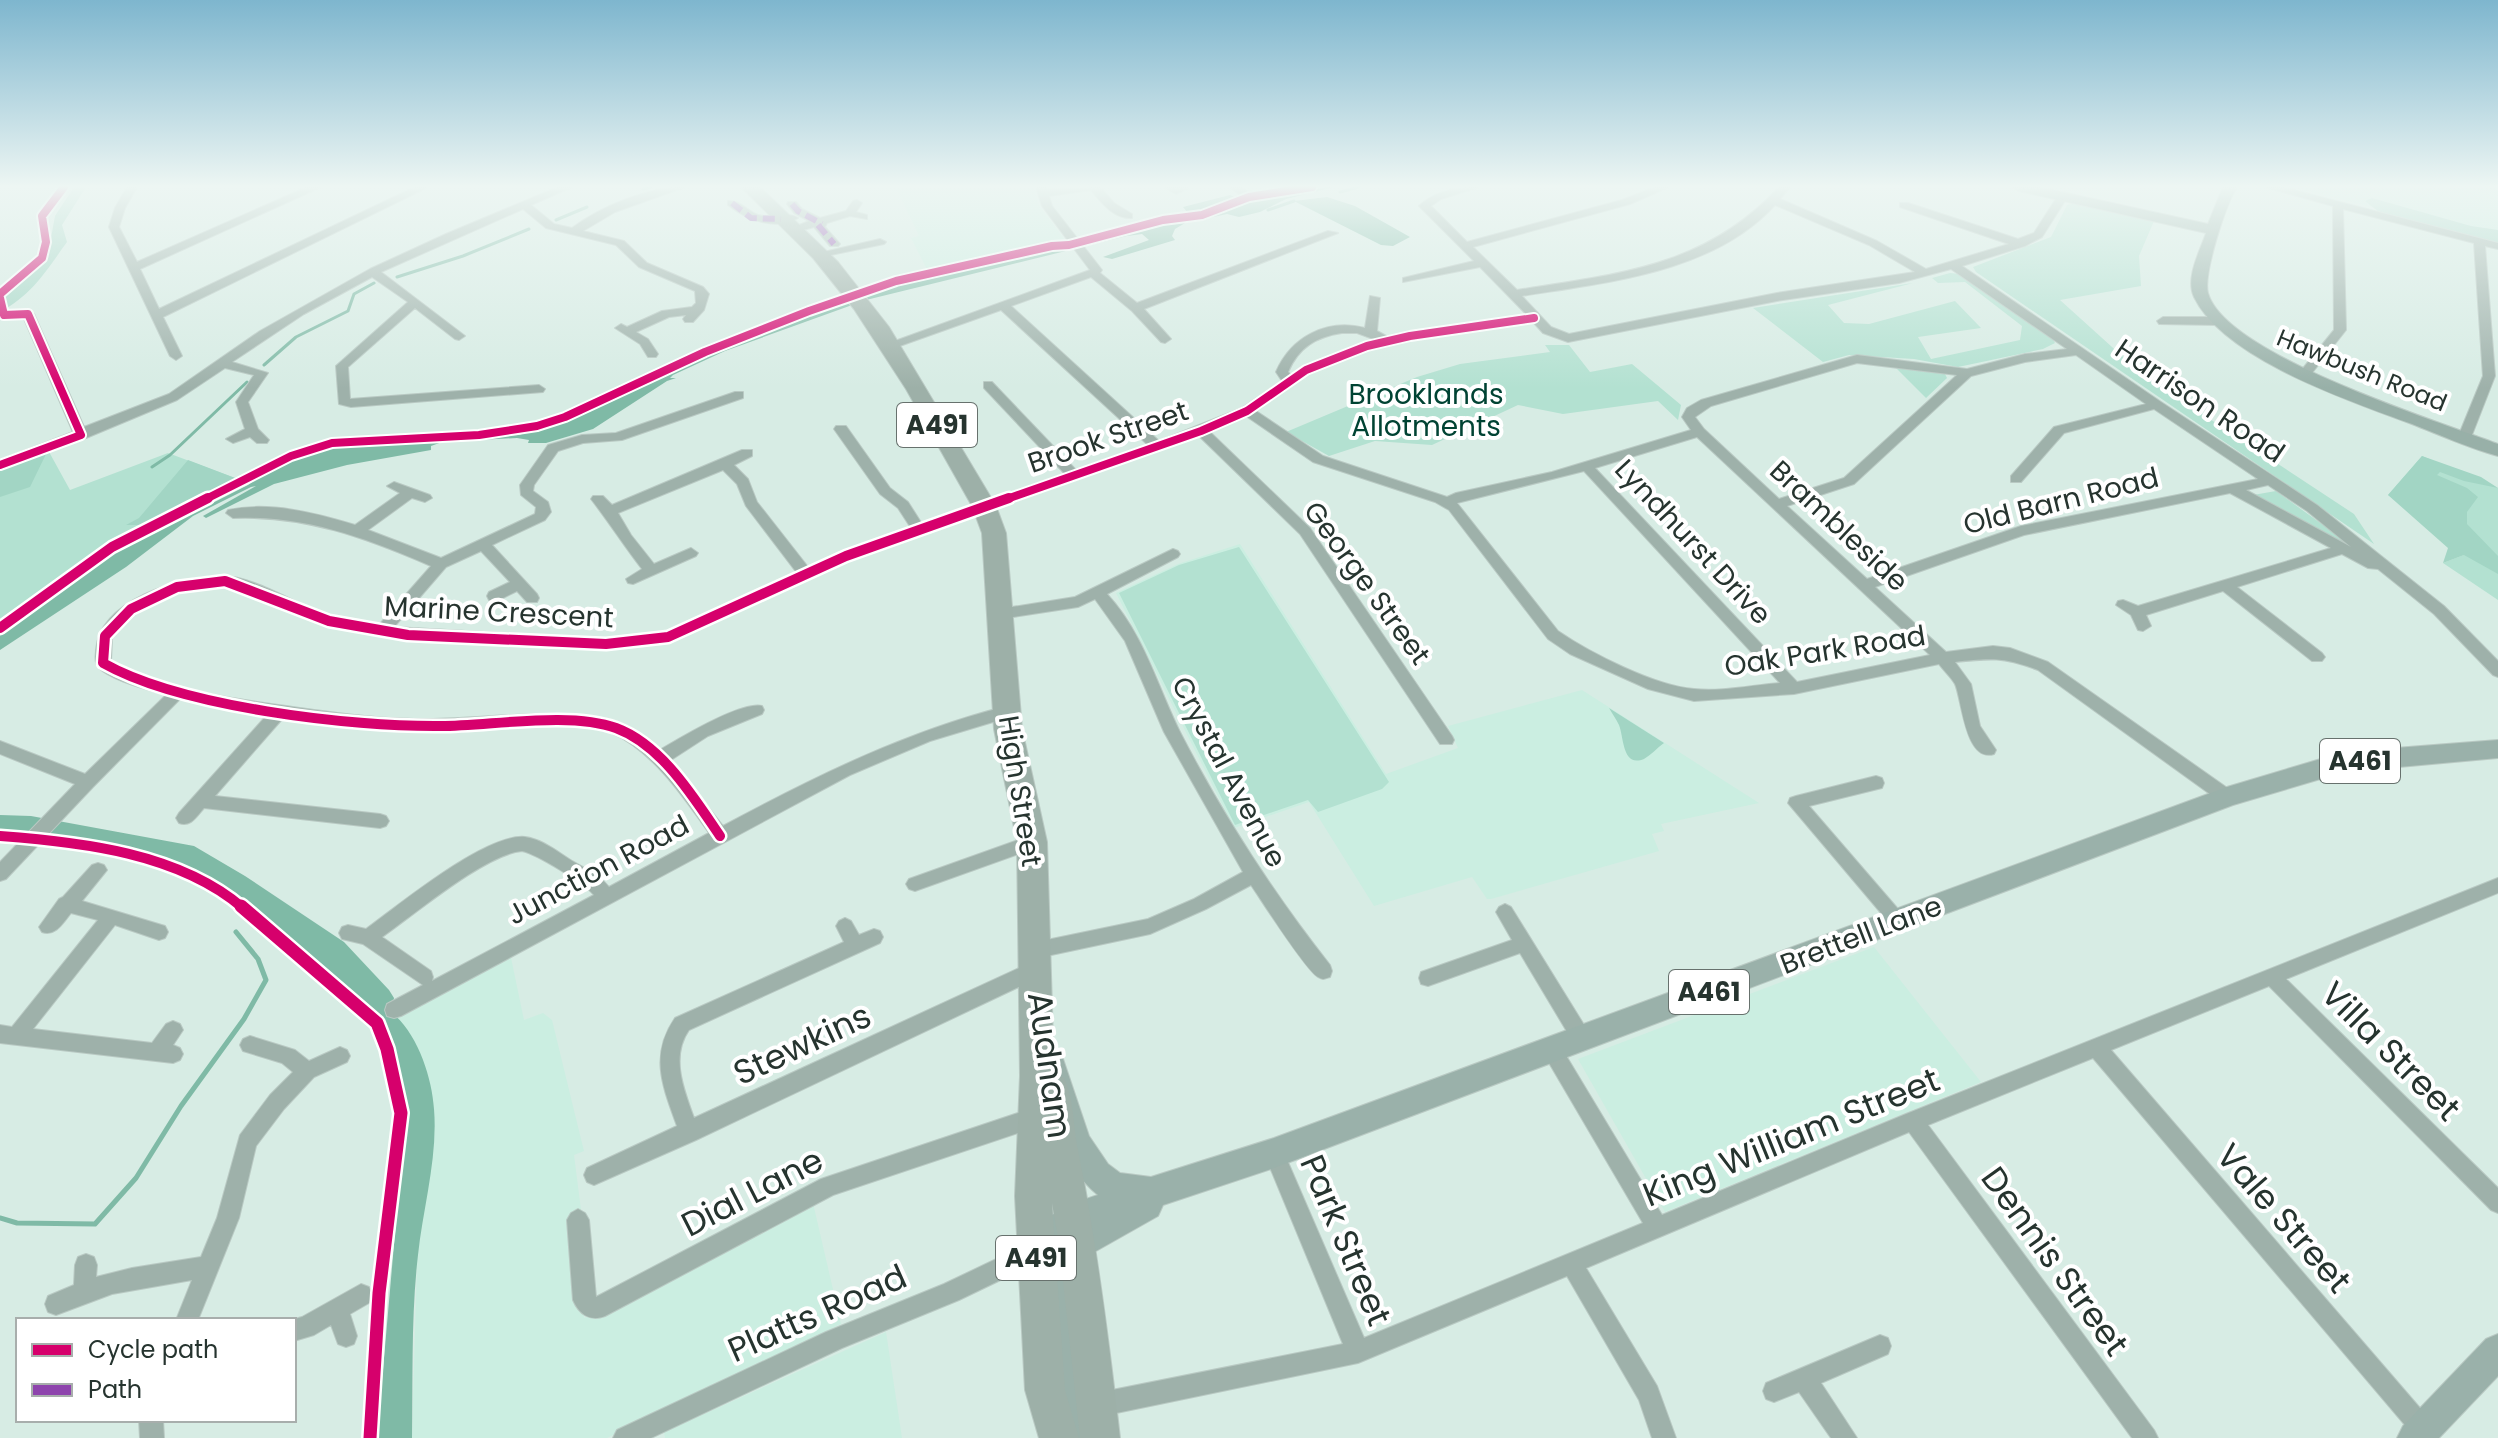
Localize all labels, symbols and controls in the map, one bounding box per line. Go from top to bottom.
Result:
street label: Hawbush Road [2272,321,2452,419]
street label: Harrison Road [2108,330,2292,472]
park label: Brooklands Allotments [1348,375,1504,446]
street label: Brook Street [1023,391,1193,483]
road number: A491 [897,403,977,447]
street label: Lyndhurst Drive [1606,451,1780,633]
street label: Brambleside [1761,452,1917,600]
street label: Old Barn Road [1959,458,2163,544]
street label: George Street [1294,493,1440,673]
street label: Marine Crescent [383,587,615,637]
street label: Oak Park Road [1722,616,1928,686]
street label: Crystal Avenue [1162,670,1296,874]
street label: High Street [989,713,1051,869]
road number: A461 [2320,739,2400,783]
street label: Junction Road [500,806,696,934]
street label: Brettell Lane [1775,886,1947,984]
road number: A461 [1669,970,1749,1014]
street label: Villa Street [2310,970,2472,1132]
street label: Audnam [1016,989,1084,1141]
street label: Stewkins [725,991,879,1097]
street label: King William Street [1636,1056,1946,1218]
street label: Vale Street [2206,1133,2362,1303]
street label: Dial Lane [673,1136,831,1248]
street label: Park Street [1288,1147,1404,1333]
street label: Dennis Street [1970,1157,2140,1365]
road number: A491 [996,1236,1076,1280]
street label: Platts Road [720,1252,914,1374]
legend [16,1318,296,1422]
text: Cycle path [88,1333,218,1366]
text: Path [88,1373,142,1406]

